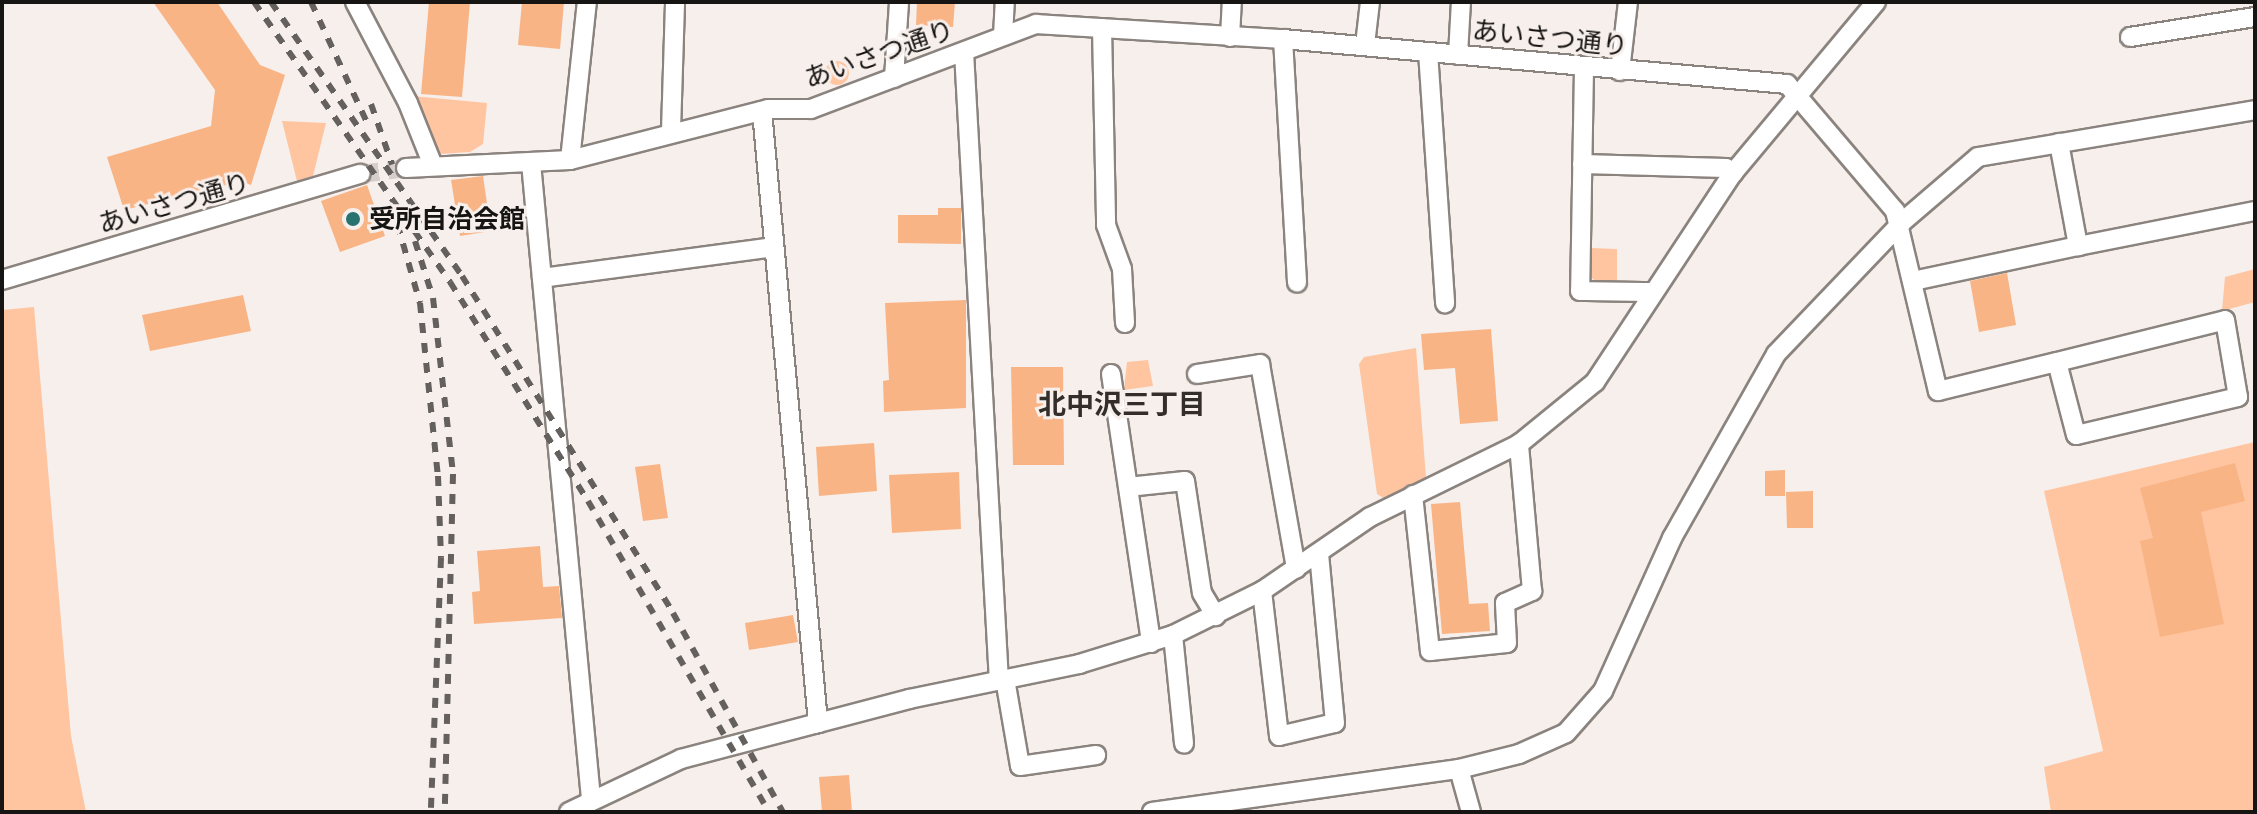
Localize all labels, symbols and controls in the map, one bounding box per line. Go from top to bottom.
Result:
street label: あいさつ通り [800,14,958,94]
street label: あいさつ通り [1471,14,1629,62]
street label: あいさつ通り [95,167,253,239]
place label: 受所自治会館 [369,203,525,235]
marker: 受所自治会館 [344,210,362,228]
district label: 北中沢三丁目 [1038,387,1206,421]

